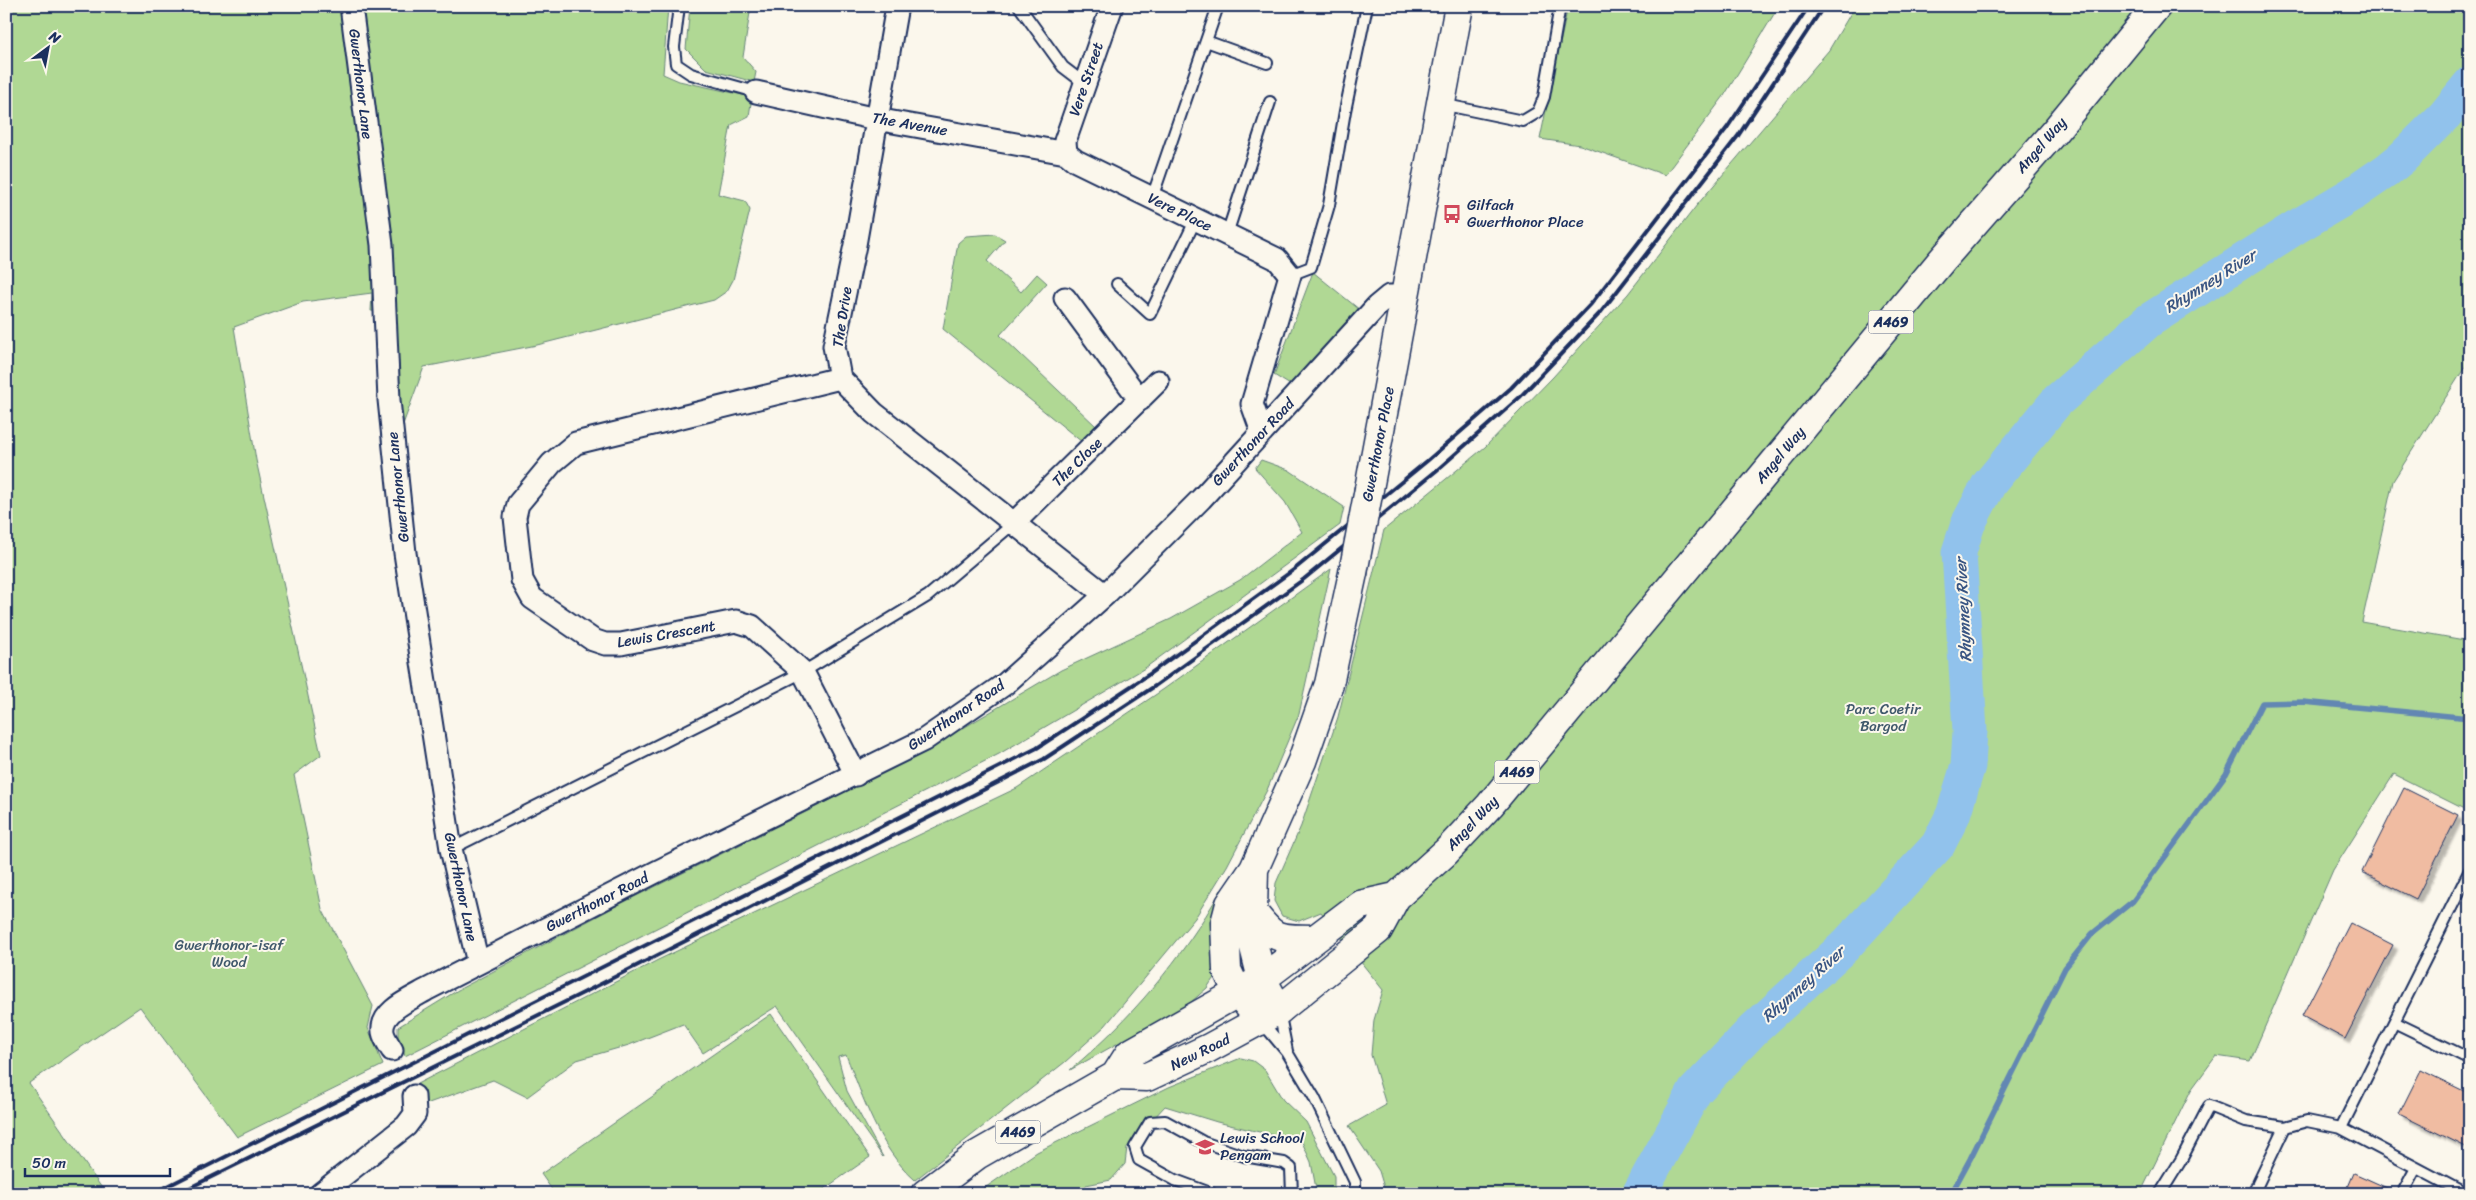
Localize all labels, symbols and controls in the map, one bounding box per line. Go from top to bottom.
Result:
north arrow [22,22,72,72]
text: N [43,24,66,51]
street label: Gwerthonor Lane [341,27,381,141]
street label: Vere Street [1061,38,1111,120]
street label: The Avenue [870,105,950,143]
street label: Angel Way [2008,111,2073,180]
street label: Vere Place [1143,185,1217,239]
place label: Gilfach Gwerthonor Place [1467,192,1584,235]
bus stop icon: Gilfach Gwerthonor Place [1441,203,1463,225]
water label: Rhymney River [2158,239,2265,321]
street label: The Drive [824,285,860,349]
road number: A469 [1868,311,1914,334]
street label: Gwerthonor Place [1354,384,1402,504]
street label: Gwerthonor Road [1205,391,1302,492]
street label: Angel Way [1747,420,1812,490]
street label: Gwerthonor Lane [379,430,417,544]
street label: The Close [1046,431,1108,493]
water label: Rhymney River [1946,554,1980,663]
street label: Lewis Crescent [615,612,718,655]
street label: Gwerthonor Road [902,672,1011,757]
park label: Parc Coetir Bargod [1846,696,1921,739]
road number: A469 [1494,760,1540,784]
street label: Angel Way [1439,789,1505,858]
street label: Gwerthonor Lane [437,830,485,944]
street label: Gwerthonor Road [541,864,654,939]
park label: Gwerthonor-isaf Wood [175,932,285,975]
water label: Rhymney River [1755,936,1854,1030]
street label: New Road [1165,1026,1236,1078]
road number: A469 [996,1120,1040,1144]
place label: Lewis School Pengam [1220,1125,1305,1168]
school or university icon: Lewis School Pengam [1194,1136,1216,1158]
scale bar [25,1145,170,1177]
text: 50 m [32,1150,67,1176]

